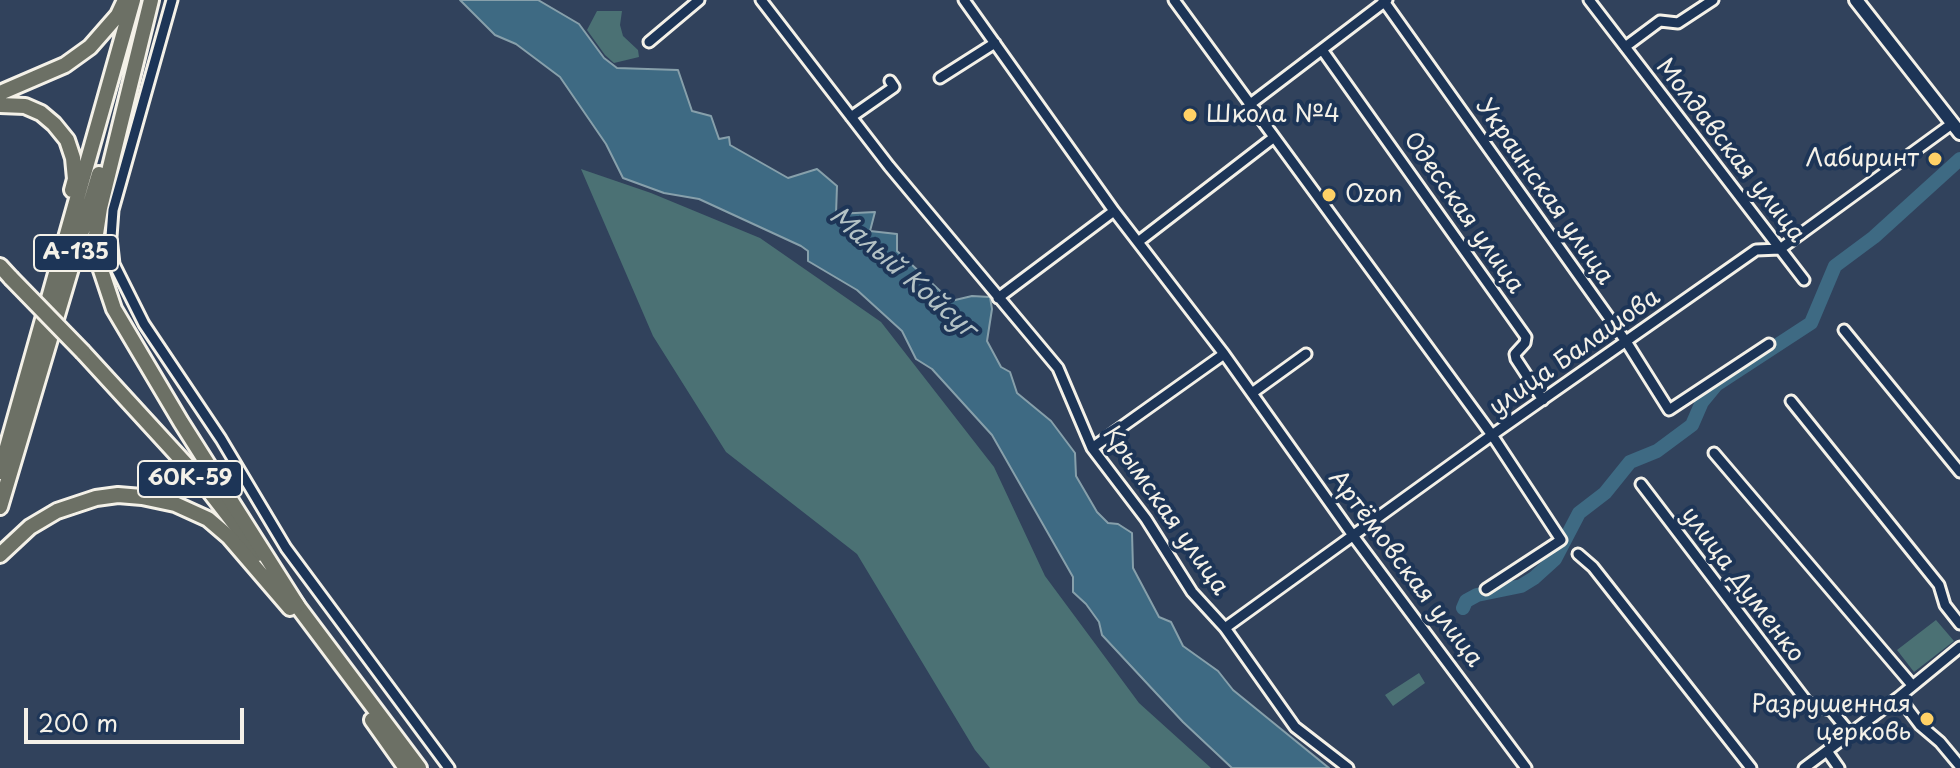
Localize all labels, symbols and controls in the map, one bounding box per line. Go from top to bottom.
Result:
street label: Молдавская улица [1649,53,1811,249]
street label: Украинская улица [1469,93,1619,291]
place label: Школа №4 [1206,101,1340,129]
marker: Школа №4 [1181,106,1199,124]
street label: Одесская улица [1396,127,1530,299]
place label: Лабиринт [1806,145,1919,173]
marker: Лабиринт [1926,150,1944,168]
place label: Ozon [1345,181,1402,209]
marker: Ozon [1320,186,1338,204]
water label: Малый Койсуг [822,201,982,345]
road number: А-135 [34,235,118,271]
street label: улица Балашова [1484,283,1666,423]
street label: Крымская улица [1096,421,1234,601]
road number: 60К-59 [138,461,242,497]
street label: Артёмовская улица [1322,465,1488,673]
street label: улица Думенко [1674,502,1810,668]
place label: Разрушенная церковь [1751,691,1911,747]
scale bar [28,692,248,742]
text: 200 m [38,704,118,740]
marker: Разрушенная церковь [1918,710,1936,728]

